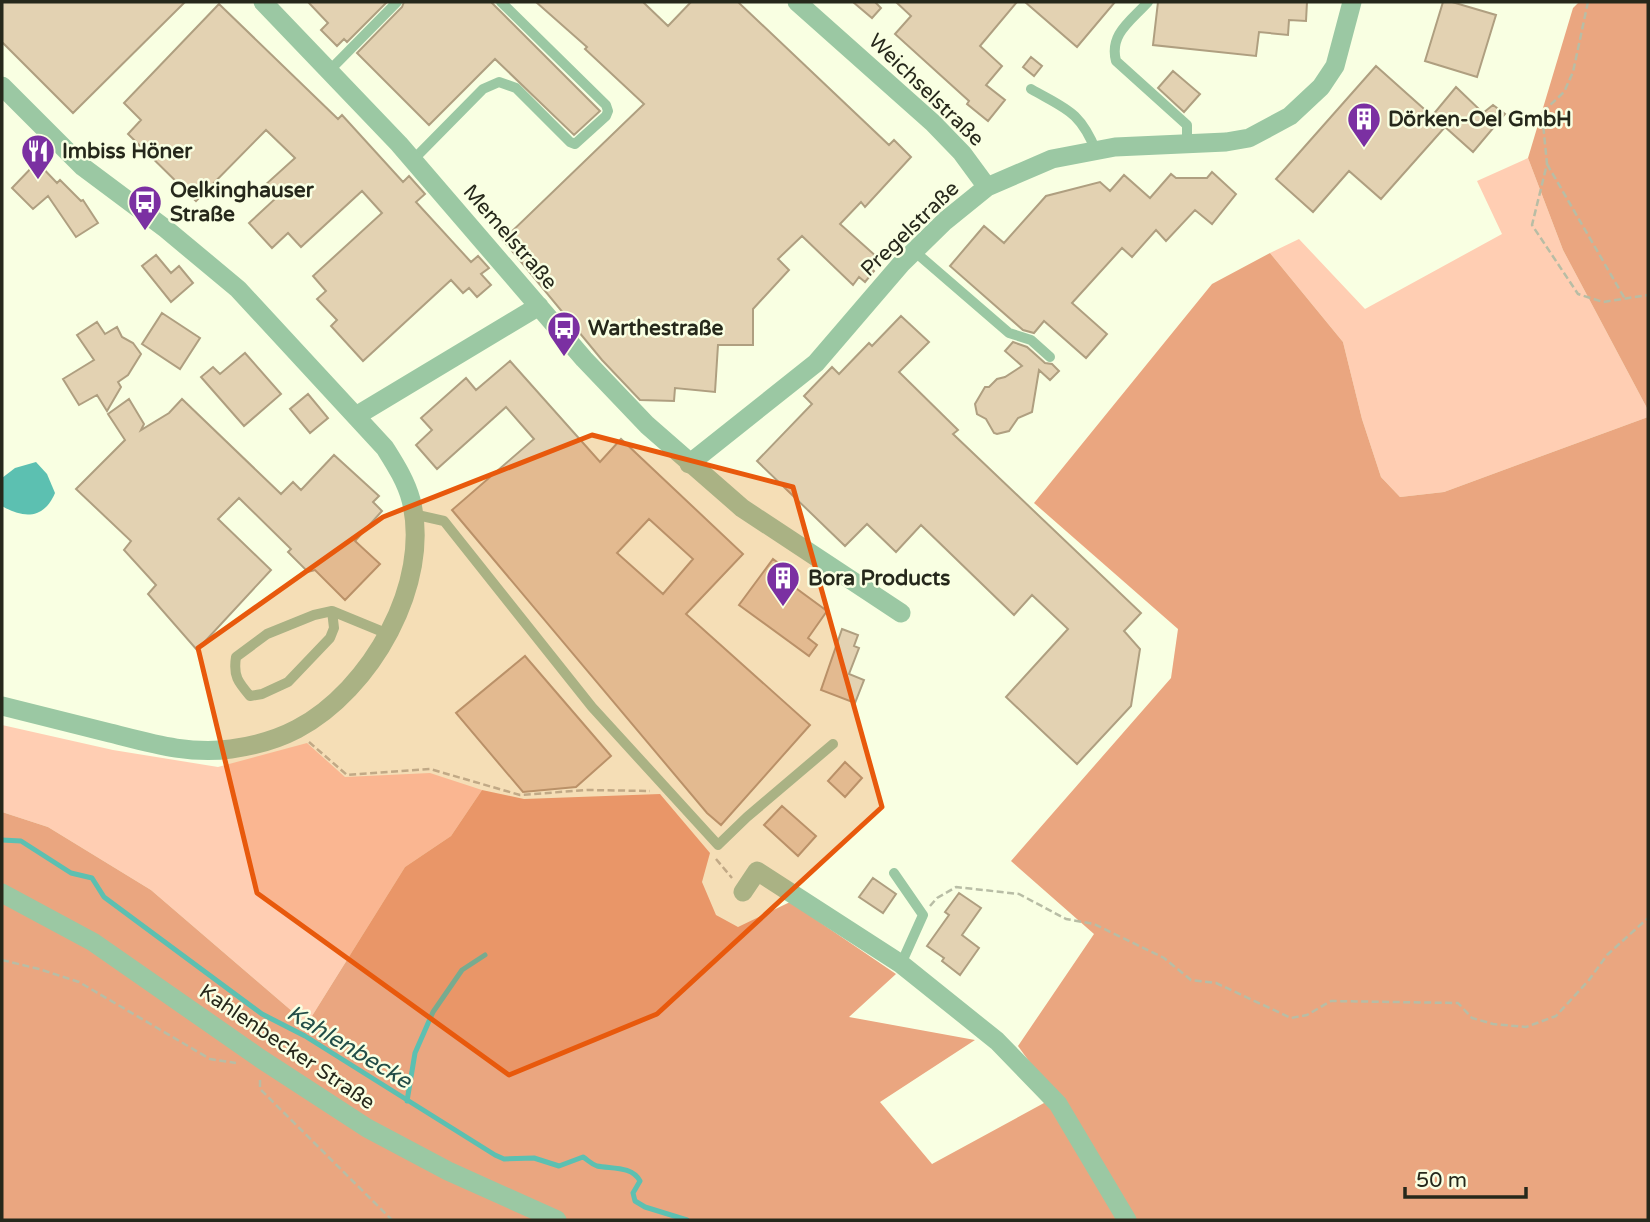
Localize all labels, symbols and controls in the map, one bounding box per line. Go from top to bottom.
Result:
street label: Weichselstraße [863,29,989,152]
building icon: Dörken-Oel GmbH [1345,100,1383,149]
place label: Dörken-Oel GmbH [1388,107,1572,132]
restaurant icon: Imbiss Höner [19,132,57,181]
place label: Imbiss Höner [62,139,193,164]
street label: Pregelstraße [856,176,964,282]
place label: Oelkinghauser Straße [170,178,315,227]
street label: Memelstraße [458,179,562,295]
bus stop icon: Oelkinghauser Straße [126,183,164,232]
bus stop icon: Warthestraße [545,309,583,358]
place label: Warthestraße [588,316,724,341]
building icon: Bora Products [764,559,802,608]
place label: Bora Products [808,566,950,591]
street label: Kahlenbecker Straße [194,979,380,1115]
water label: Kahlenbecke [282,999,416,1095]
scale bar [1405,1156,1526,1200]
text: 50 m [1416,1168,1467,1193]

